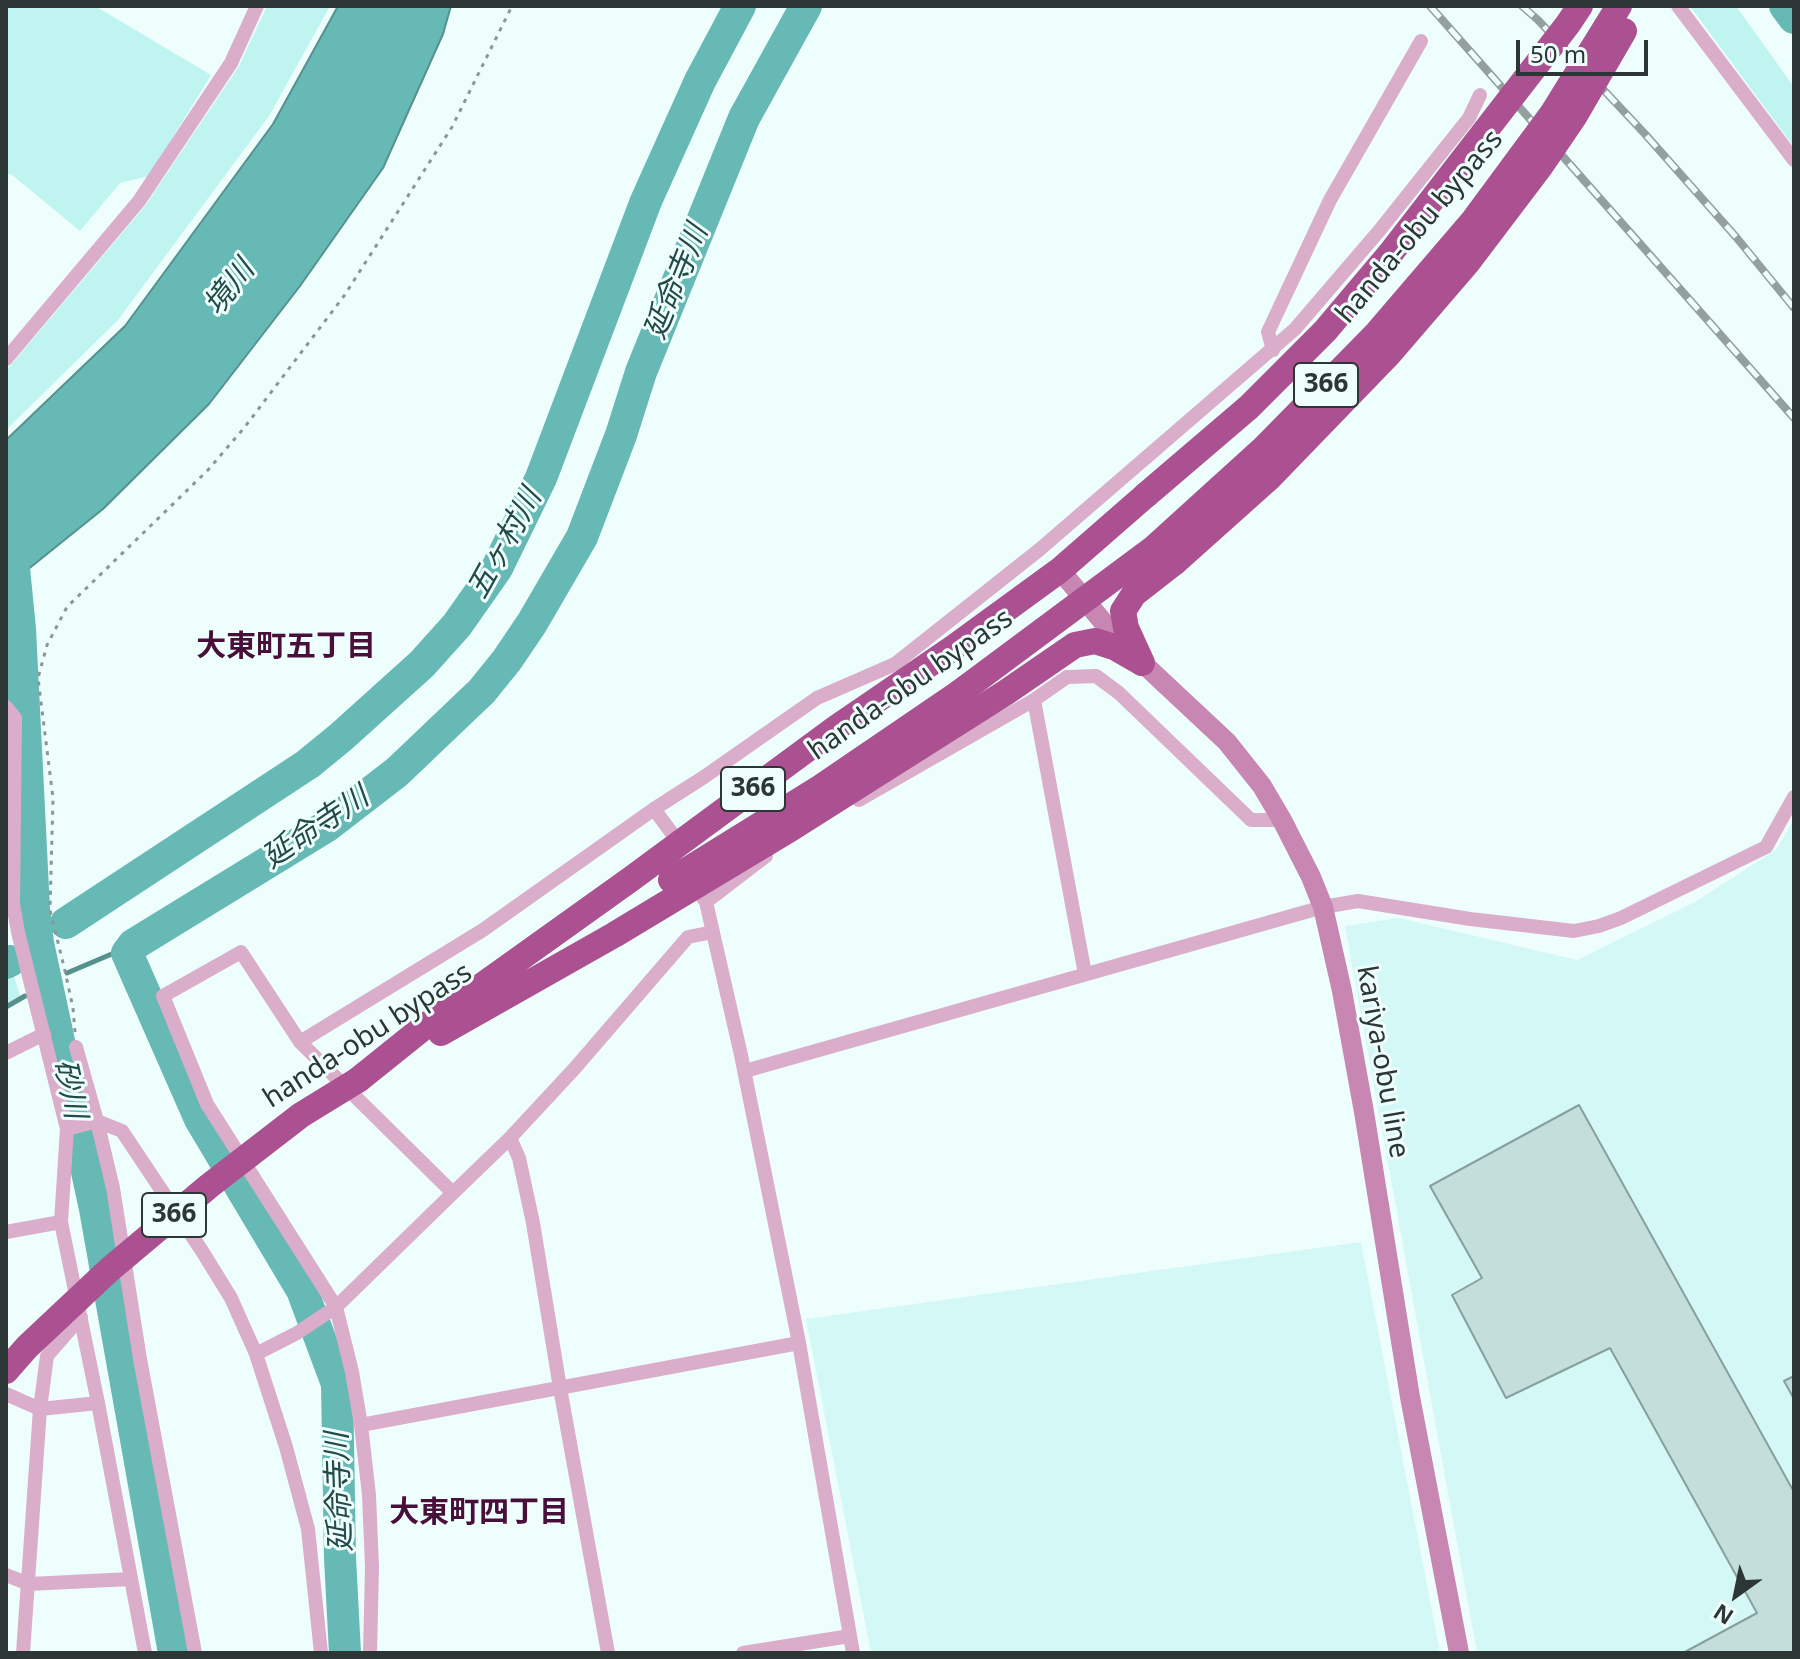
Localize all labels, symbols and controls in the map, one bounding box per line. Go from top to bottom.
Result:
scale bar [1520,24,1652,74]
text: 50 m [1530,37,1586,70]
street label: handa-obu bypass [1329,124,1511,330]
water label: 延命寺川 [638,220,716,344]
water label: 境川 [197,253,263,323]
road number: 366 [1294,363,1358,407]
water label: 五ヶ村川 [460,483,550,605]
street label: handa-obu bypass [802,602,1020,768]
district label: 大東町五丁目 [196,629,376,665]
road number: 366 [721,767,785,811]
water label: 延命寺川 [256,780,376,876]
street label: handa-obu bypass [257,956,479,1116]
street label: kariya-obu line [1349,963,1415,1161]
water label: 砂川 [45,1056,93,1122]
road number: 366 [142,1193,206,1237]
water label: 延命寺川 [320,1431,360,1553]
district label: 大東町四丁目 [389,1495,569,1531]
north arrow [1696,1555,1776,1635]
text: N [1707,1598,1739,1633]

